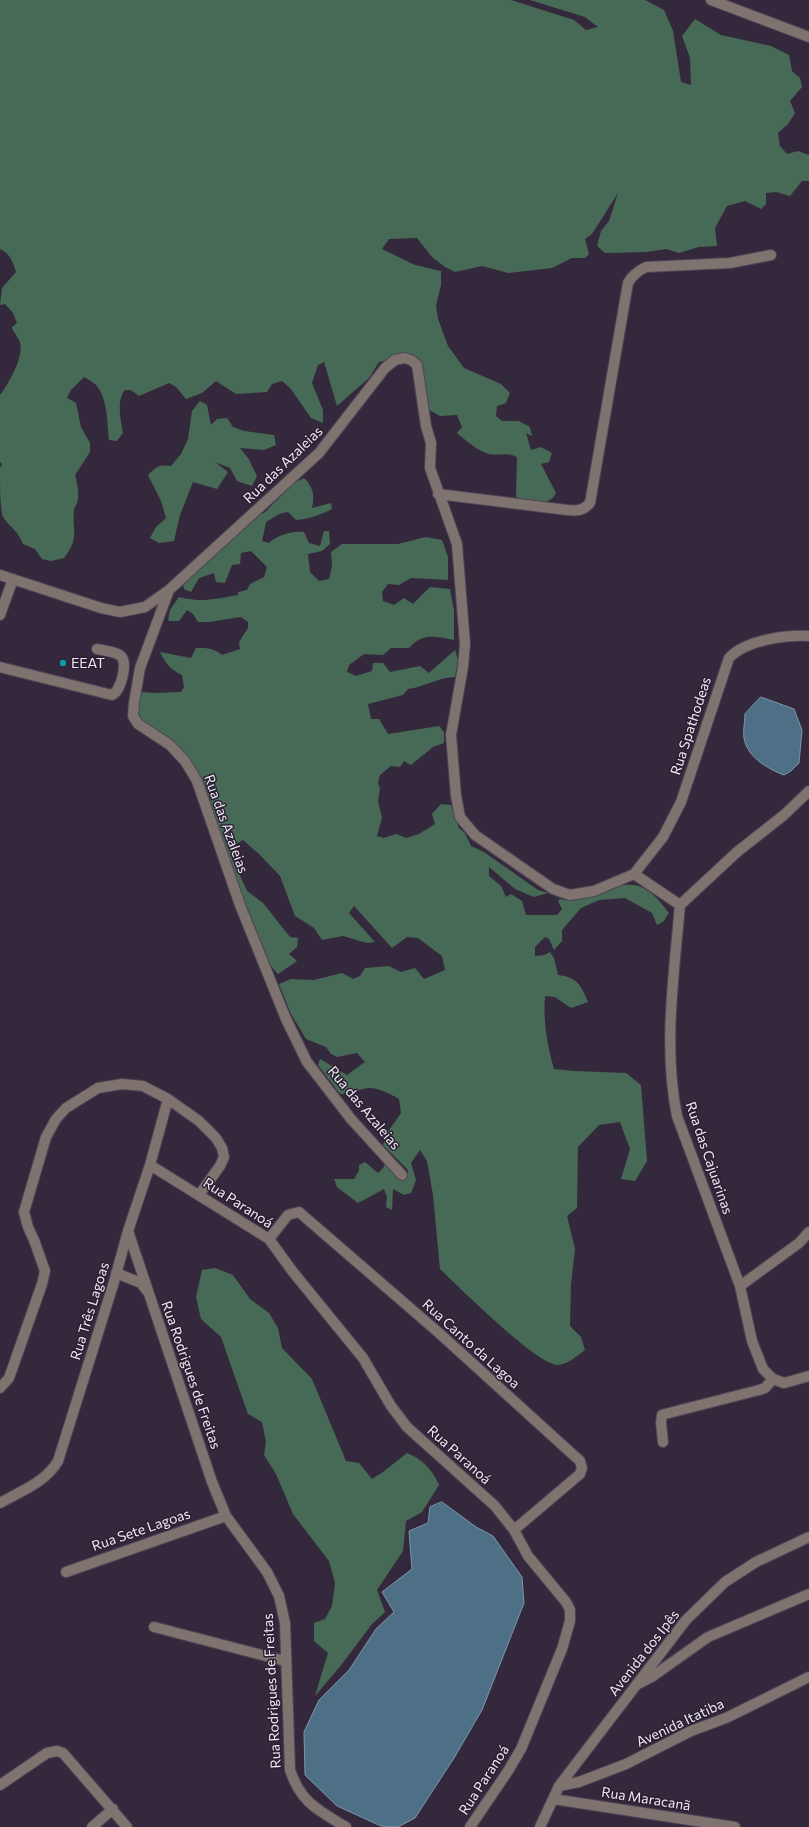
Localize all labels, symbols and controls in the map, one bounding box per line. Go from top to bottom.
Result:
street label: Rua das Azaleias [240,423,326,507]
place label: EEAT [71,655,105,671]
marker: EEAT [58,658,68,668]
street label: Rua Spathodeas [667,675,715,777]
street label: Rua das Azaleias [200,772,252,876]
street label: Rua das Azaleias [324,1063,404,1153]
street label: Rua das Cajuarinas [682,1099,736,1217]
street label: Rua Paranoá [200,1174,276,1232]
street label: Rua Três Lagoas [67,1260,113,1362]
street label: Rua Canto da Lagoa [419,1296,523,1392]
street label: Rua Rodrigues de Freitas [158,1299,224,1451]
street label: Rua Paranoá [424,1422,494,1488]
street label: Rua Sete Lagoas [89,1505,193,1555]
street label: Avenida dos Ipês [605,1607,683,1699]
street label: Rua Rodrigues de Freitas [260,1613,284,1769]
street label: Avenida Itatiba [633,1695,727,1751]
street label: Rua Paranoá [455,1742,513,1818]
street label: Rua Maracanã [600,1784,692,1814]

